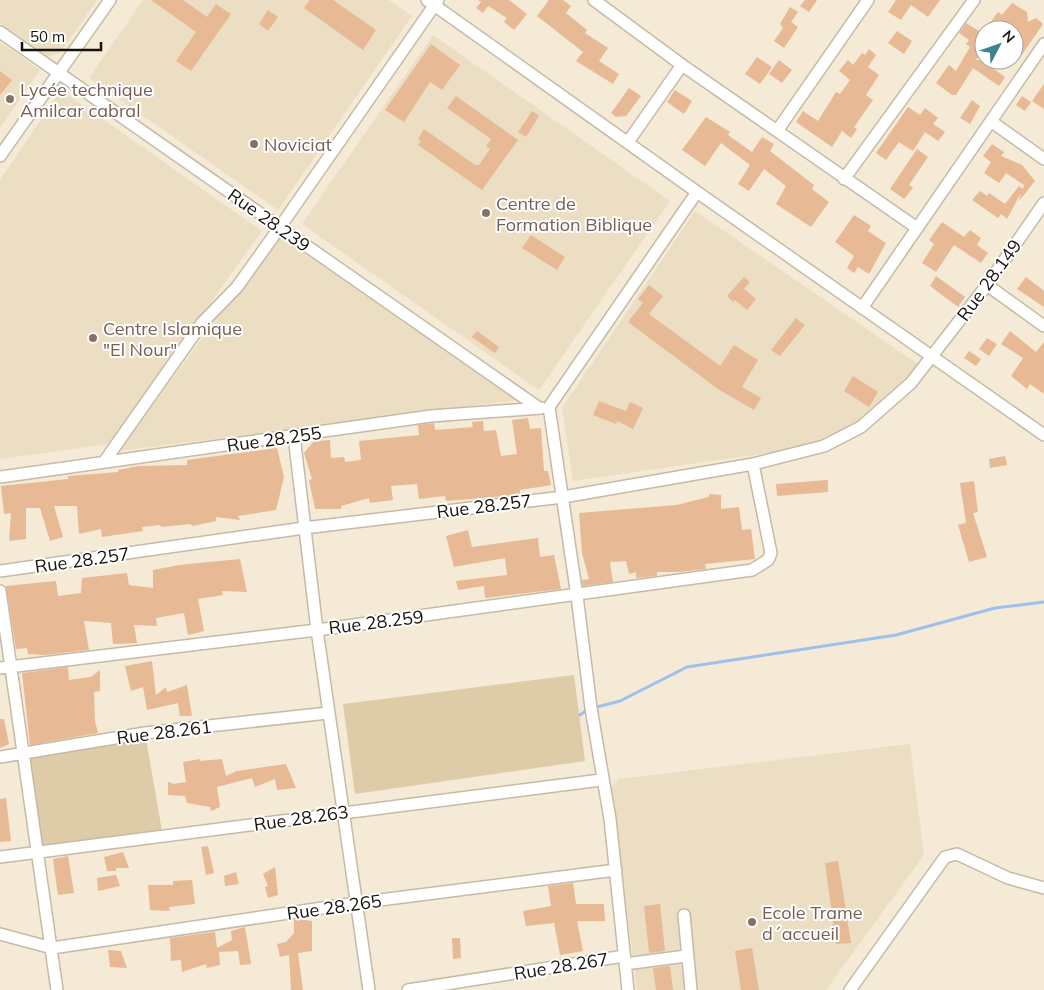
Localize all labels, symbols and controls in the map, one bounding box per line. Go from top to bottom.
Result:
scale bar [22,20,101,52]
north arrow [974,20,1024,70]
text: 50 m [30,27,65,46]
text: N [999,27,1019,46]
place label: Lycée technique Amilcar cabral [20,78,153,122]
marker: Lycée technique Amilcar cabral [4,93,16,105]
place label: Noviciat [264,133,332,156]
marker: Noviciat [248,138,260,150]
street label: Rue 28.239 [223,183,315,257]
place label: Centre de Formation Biblique [496,192,652,236]
marker: Centre de Formation Biblique [480,207,492,219]
street label: Rue 28.149 [952,235,1026,325]
place label: Centre Islamique "El Nour" [103,317,242,361]
marker: Centre Islamique "El Nour" [87,332,99,344]
street label: Rue 28.255 [225,421,323,457]
street label: Rue 28.257 [435,489,533,523]
street label: Rue 28.257 [33,542,131,578]
street label: Rue 28.259 [327,605,425,639]
street label: Rue 28.261 [115,715,213,749]
street label: Rue 28.263 [252,800,350,836]
street label: Rue 28.265 [285,889,383,925]
place label: Ecole Trame d´accueil [762,901,863,945]
marker: Ecole Trame d´accueil [746,916,758,928]
street label: Rue 28.267 [512,947,610,985]

